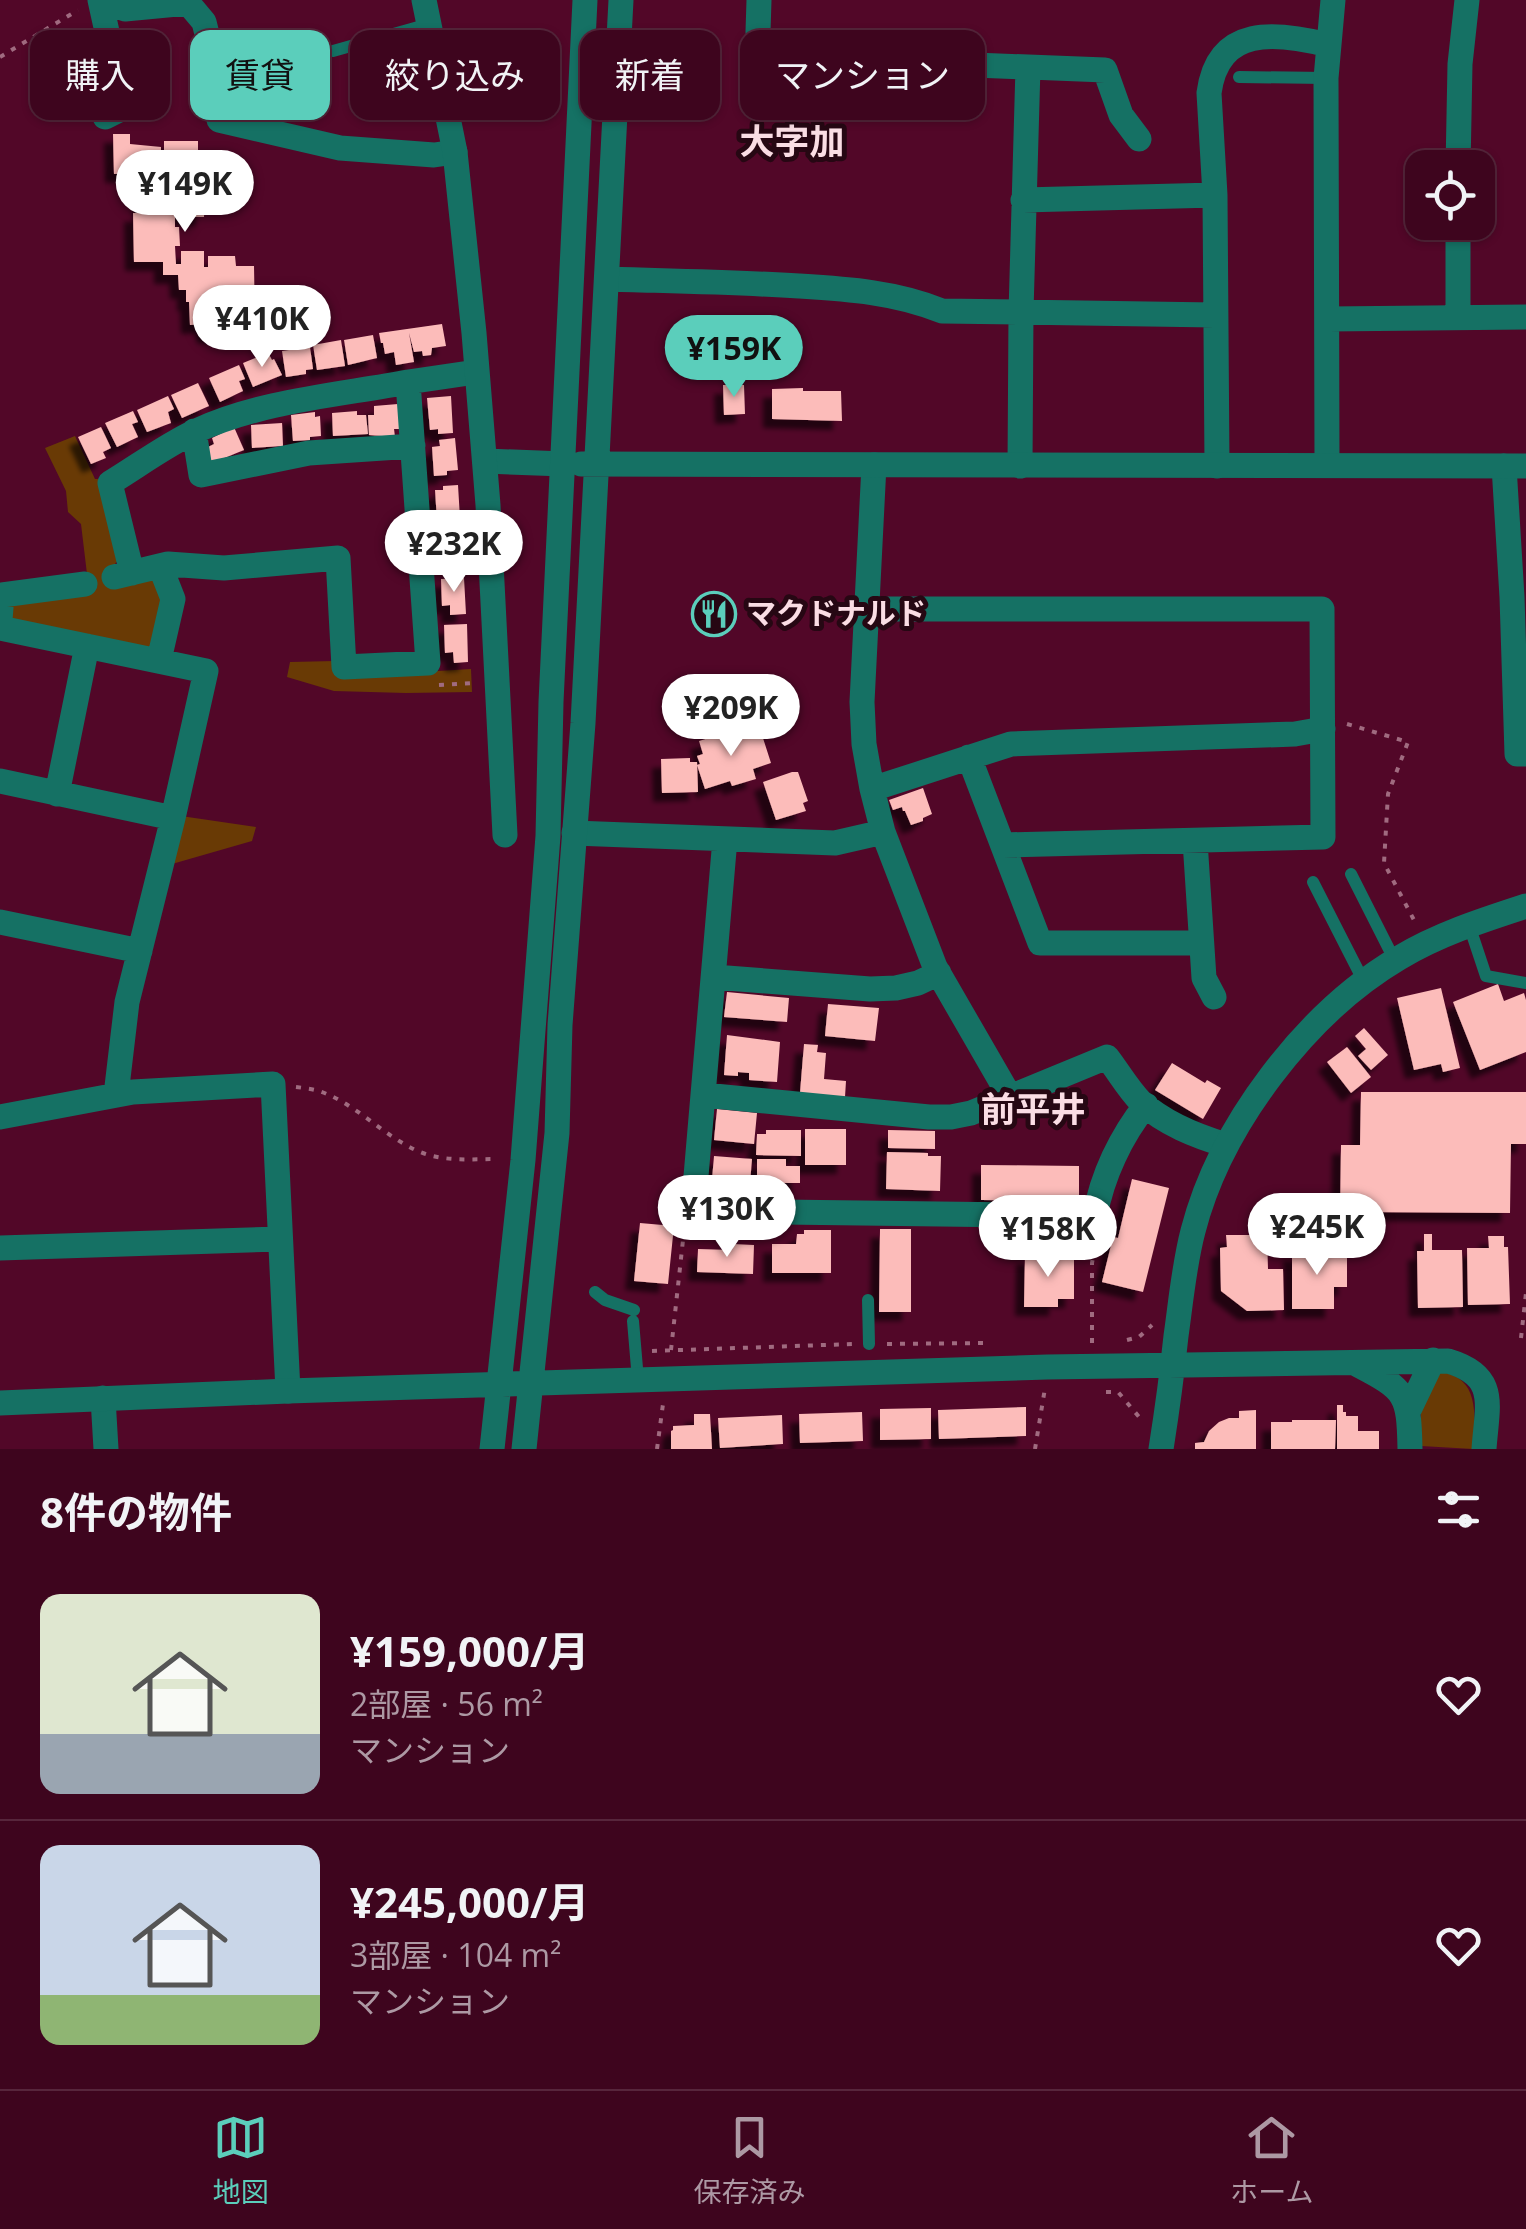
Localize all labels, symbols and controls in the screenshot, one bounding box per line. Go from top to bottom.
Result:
chip: 購入 [30,30,170,120]
chip: 賃貸 [190,30,330,120]
chip: 絞り込み [350,30,560,120]
chip: 新着 [580,30,720,120]
chip: マンション [740,30,985,120]
district label: 大字加 [739,117,845,164]
pin: ¥149K [115,150,255,235]
map controls [1405,150,1495,240]
button: locate [1405,150,1495,240]
text: ¥149K [138,161,232,204]
pin: ¥410K [192,285,332,370]
text: ¥410K [215,296,309,339]
pin: ¥159K [664,315,804,400]
text: ¥159K [687,326,781,369]
pin: ¥232K [384,510,524,595]
text: ¥232K [407,521,501,564]
restaurant icon: マクドナルド [691,591,737,637]
place label: マクドナルド [746,592,926,633]
pin: ¥209K [661,674,801,759]
text: ¥209K [684,685,778,728]
district label: 前平井 [980,1085,1086,1132]
pin: ¥130K [657,1175,797,1260]
text: ¥130K [680,1186,774,1229]
pin: ¥245K [1247,1193,1387,1278]
pin: ¥158K [978,1195,1118,1280]
text: ¥245K [1270,1204,1364,1247]
text: ¥158K [1001,1206,1095,1249]
icon: filters [1431,1482,1486,1537]
text: 8件の物件 [40,1483,232,1540]
text: ¥159,000/月 [350,1622,589,1679]
icon: home [120,1634,240,1754]
icon: heart [1431,1667,1486,1722]
text: 2部屋 · 56 m² [350,1682,543,1725]
text: マンション [350,1728,510,1771]
text: ¥245,000/月 [350,1873,589,1930]
icon: home [120,1885,240,2005]
icon: heart [1431,1918,1486,1973]
text: 3部屋 · 104 m² [350,1933,561,1976]
text: マンション [350,1979,510,2022]
tab: 地図 [212,2110,268,2210]
tab: 保存済み [693,2110,805,2210]
tab: ホーム [1230,2110,1314,2210]

